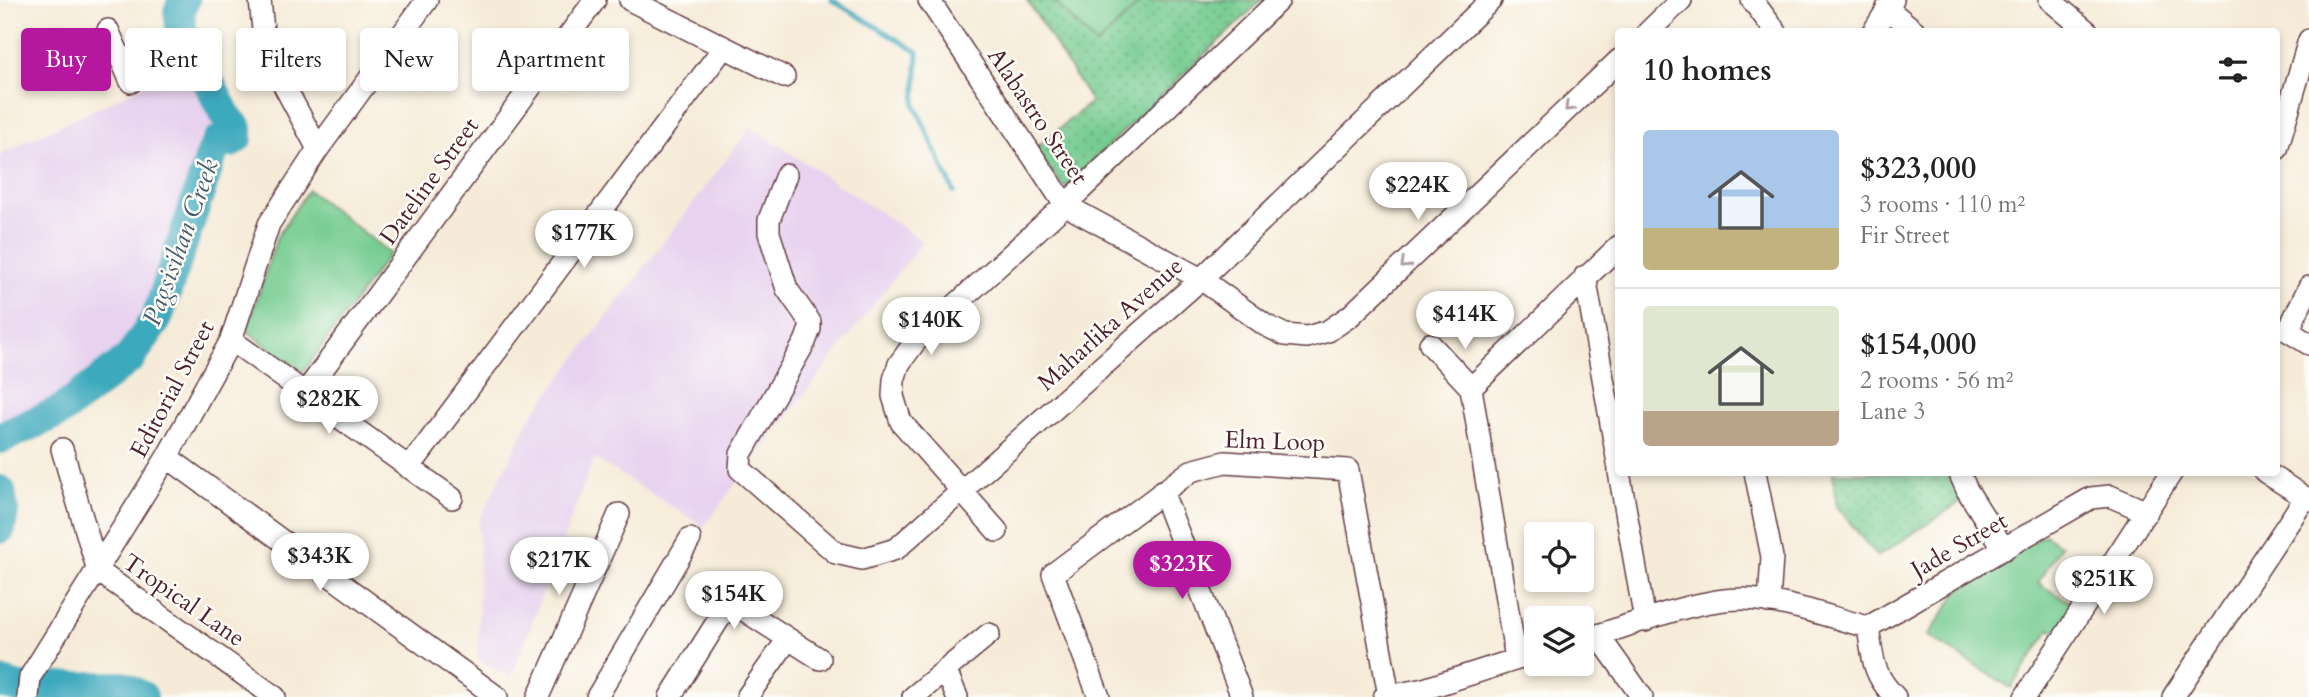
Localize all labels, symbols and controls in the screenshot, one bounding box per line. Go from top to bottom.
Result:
chip: Buy [21,28,111,91]
chip: Rent [125,28,222,91]
chip: Filters [236,28,346,91]
chip: New [360,28,458,91]
chip: Apartment [472,28,629,91]
street label: Alabastro Street [980,41,1096,191]
text: 10 homes [1643,50,1772,91]
icon: filters [2214,51,2252,89]
one-way arrow [1564,98,1577,111]
street label: Dateline Street [372,111,487,252]
text: $323,000 [1860,148,1976,189]
water label: Pagsisihan Creek [134,154,227,330]
icon: home [1699,158,1783,242]
pin: $224K [1369,162,1467,222]
text: $224K [1385,169,1451,200]
text: 3 rooms · 110 m² [1860,189,2025,220]
pin: $177K [535,210,633,270]
text: $177K [551,217,617,248]
text: Fir Street [1860,220,1949,251]
street label: Maharlika Avenue [1030,250,1190,399]
one-way arrow [1400,255,1413,268]
pin: $414K [1416,292,1514,351]
pin: $140K [882,298,980,357]
text: $414K [1432,298,1498,329]
text: $140K [898,304,964,335]
street label: Editorial Street [122,314,223,464]
text: $154,000 [1860,324,1976,365]
icon: home [1699,334,1783,418]
text: 2 rooms · 56 m² [1860,365,2013,396]
pin: $282K [280,376,378,436]
text: $282K [296,383,362,414]
text: Lane 3 [1860,396,1925,427]
street label: Elm Loop [1224,423,1326,460]
street label: Jade Street [1902,504,2014,588]
map controls [1524,522,1594,676]
button: locate [1524,522,1594,592]
pin: $343K [271,534,369,593]
pin: $217K [510,538,608,597]
text: $343K [287,540,353,571]
pin: $323K [1133,542,1231,601]
text: $217K [526,544,592,575]
street label: Tropical Lane [116,546,251,655]
text: $323K [1149,548,1215,579]
pin: $251K [2055,556,2153,616]
text: $251K [2071,563,2137,594]
pin: $154K [685,572,783,631]
text: $154K [701,578,767,609]
button: layers [1524,606,1594,676]

